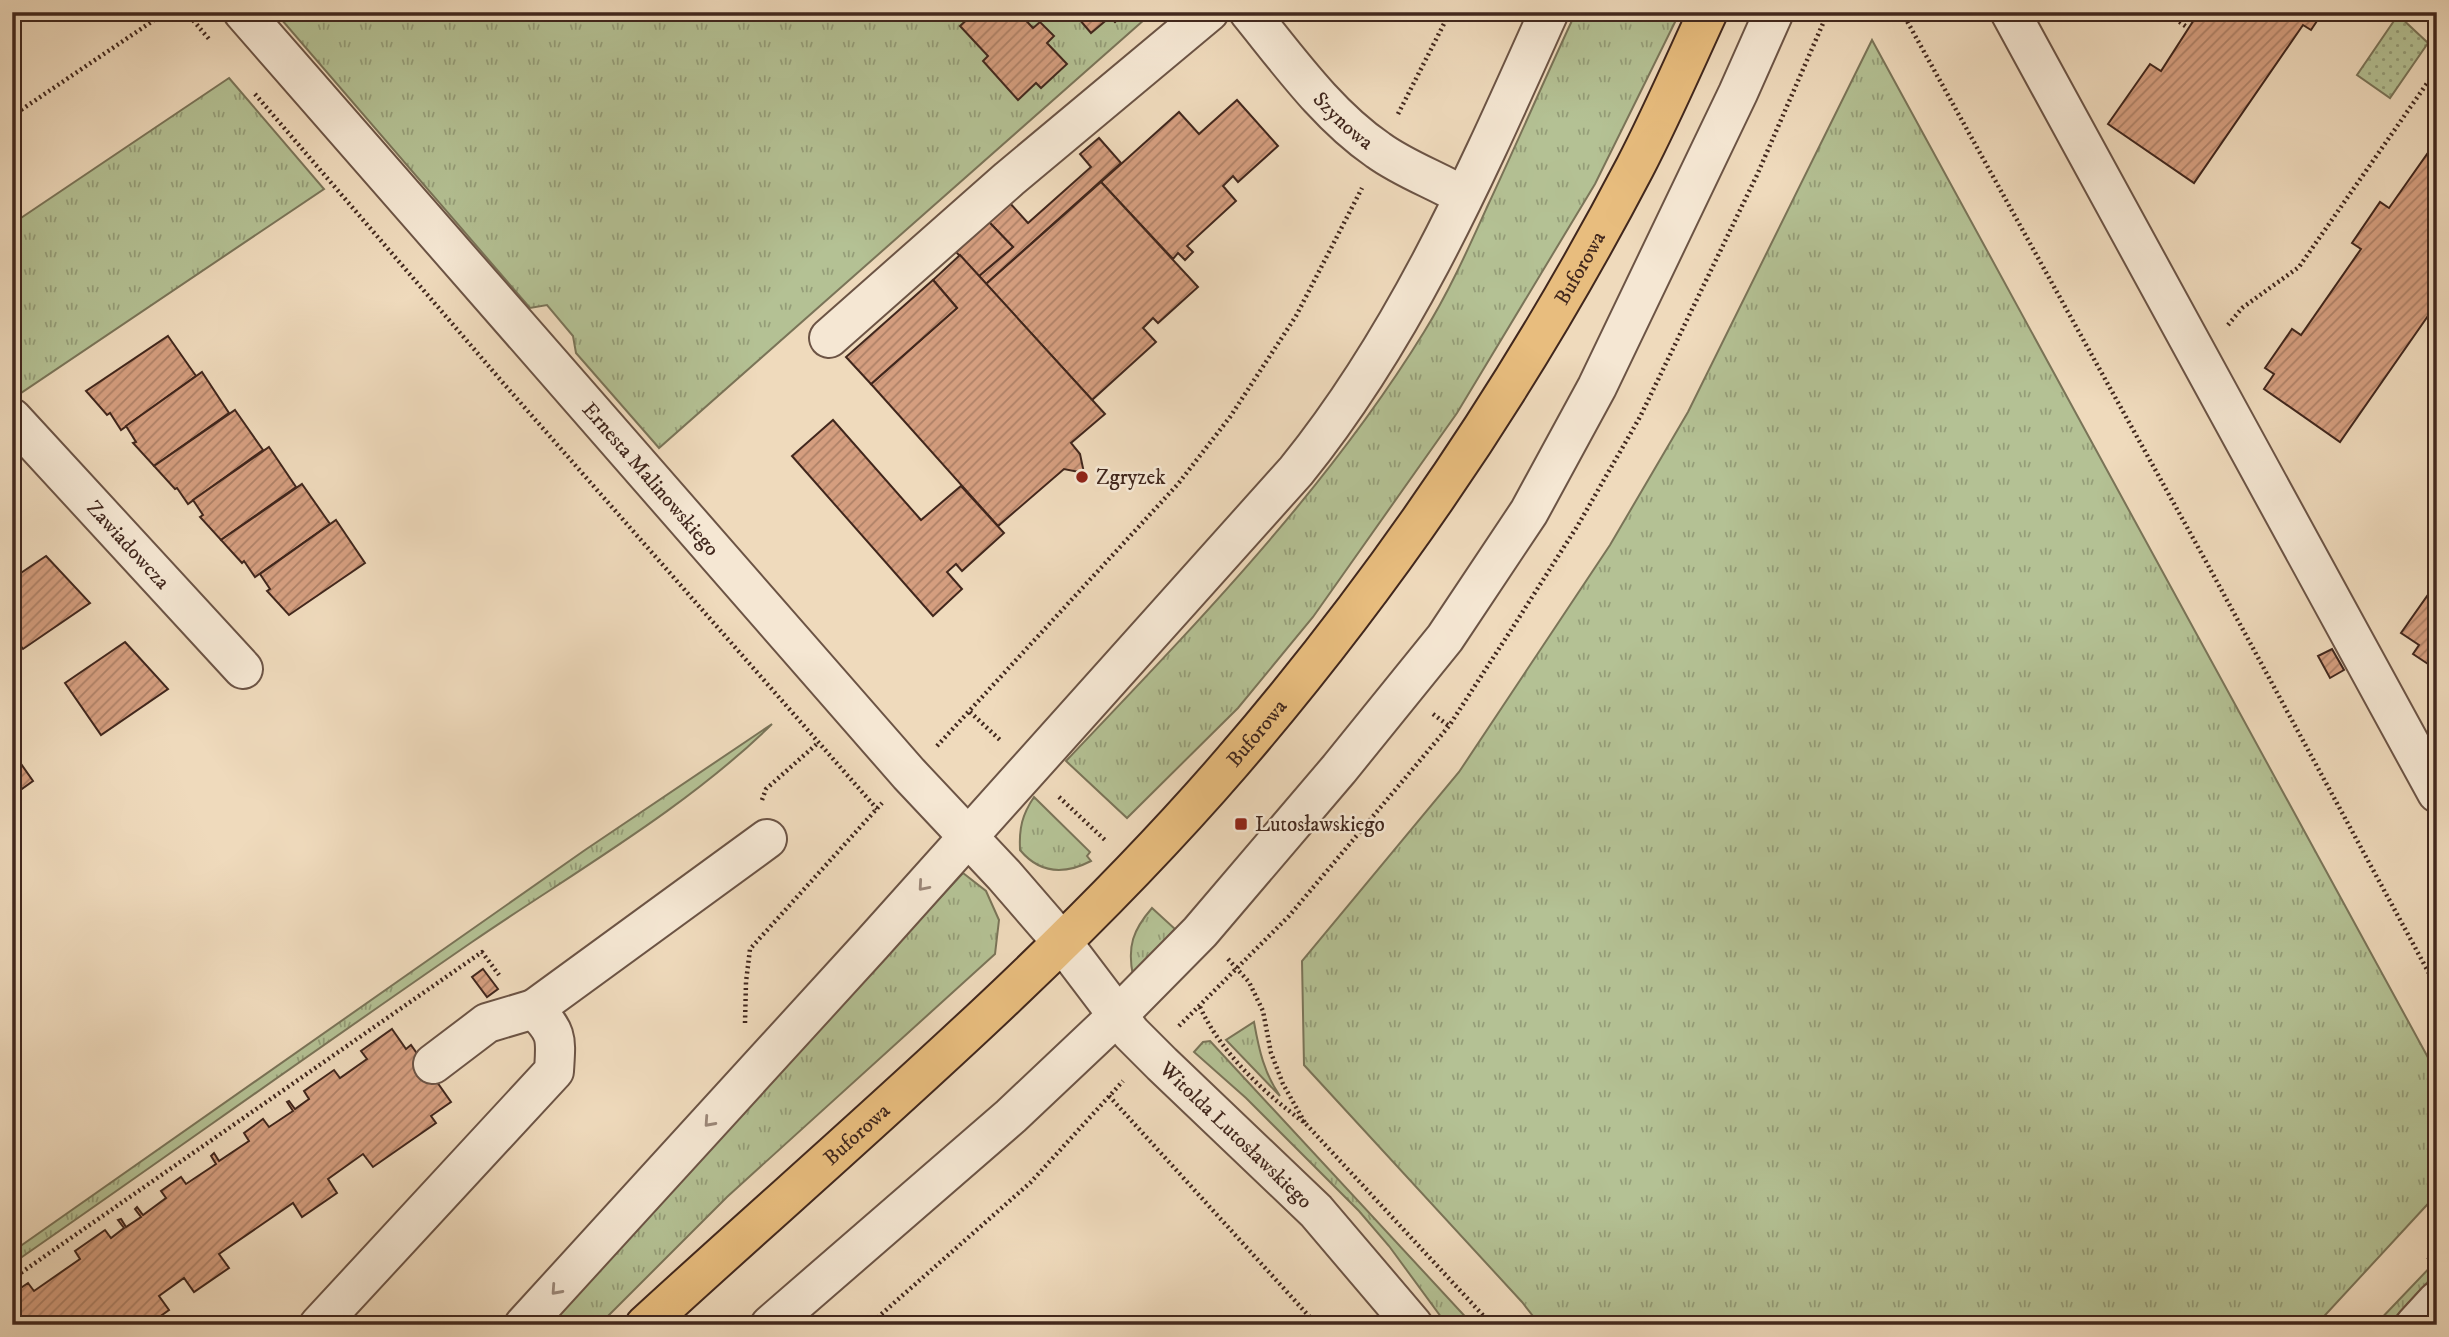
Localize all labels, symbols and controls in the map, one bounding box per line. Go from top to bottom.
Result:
street label: Szynowa [1307,87,1378,156]
street label: Buforowa [1549,227,1612,310]
street label: Ernesta Malinowskiego [576,397,725,562]
place label: Zgryzek [1096,465,1166,491]
marker: Zgryzek [1074,469,1090,485]
street label: Zawiadowcza [81,496,175,595]
street label: Buforowa [1221,694,1293,773]
place label: Lutosławskiego [1255,812,1385,838]
marker: Lutosławskiego [1233,816,1249,832]
one-way arrow [919,878,931,891]
street label: Witolda Lutosławskiego [1153,1056,1317,1215]
street label: Buforowa [819,1098,896,1171]
one-way arrow [705,1114,718,1127]
one-way arrow [552,1282,564,1295]

